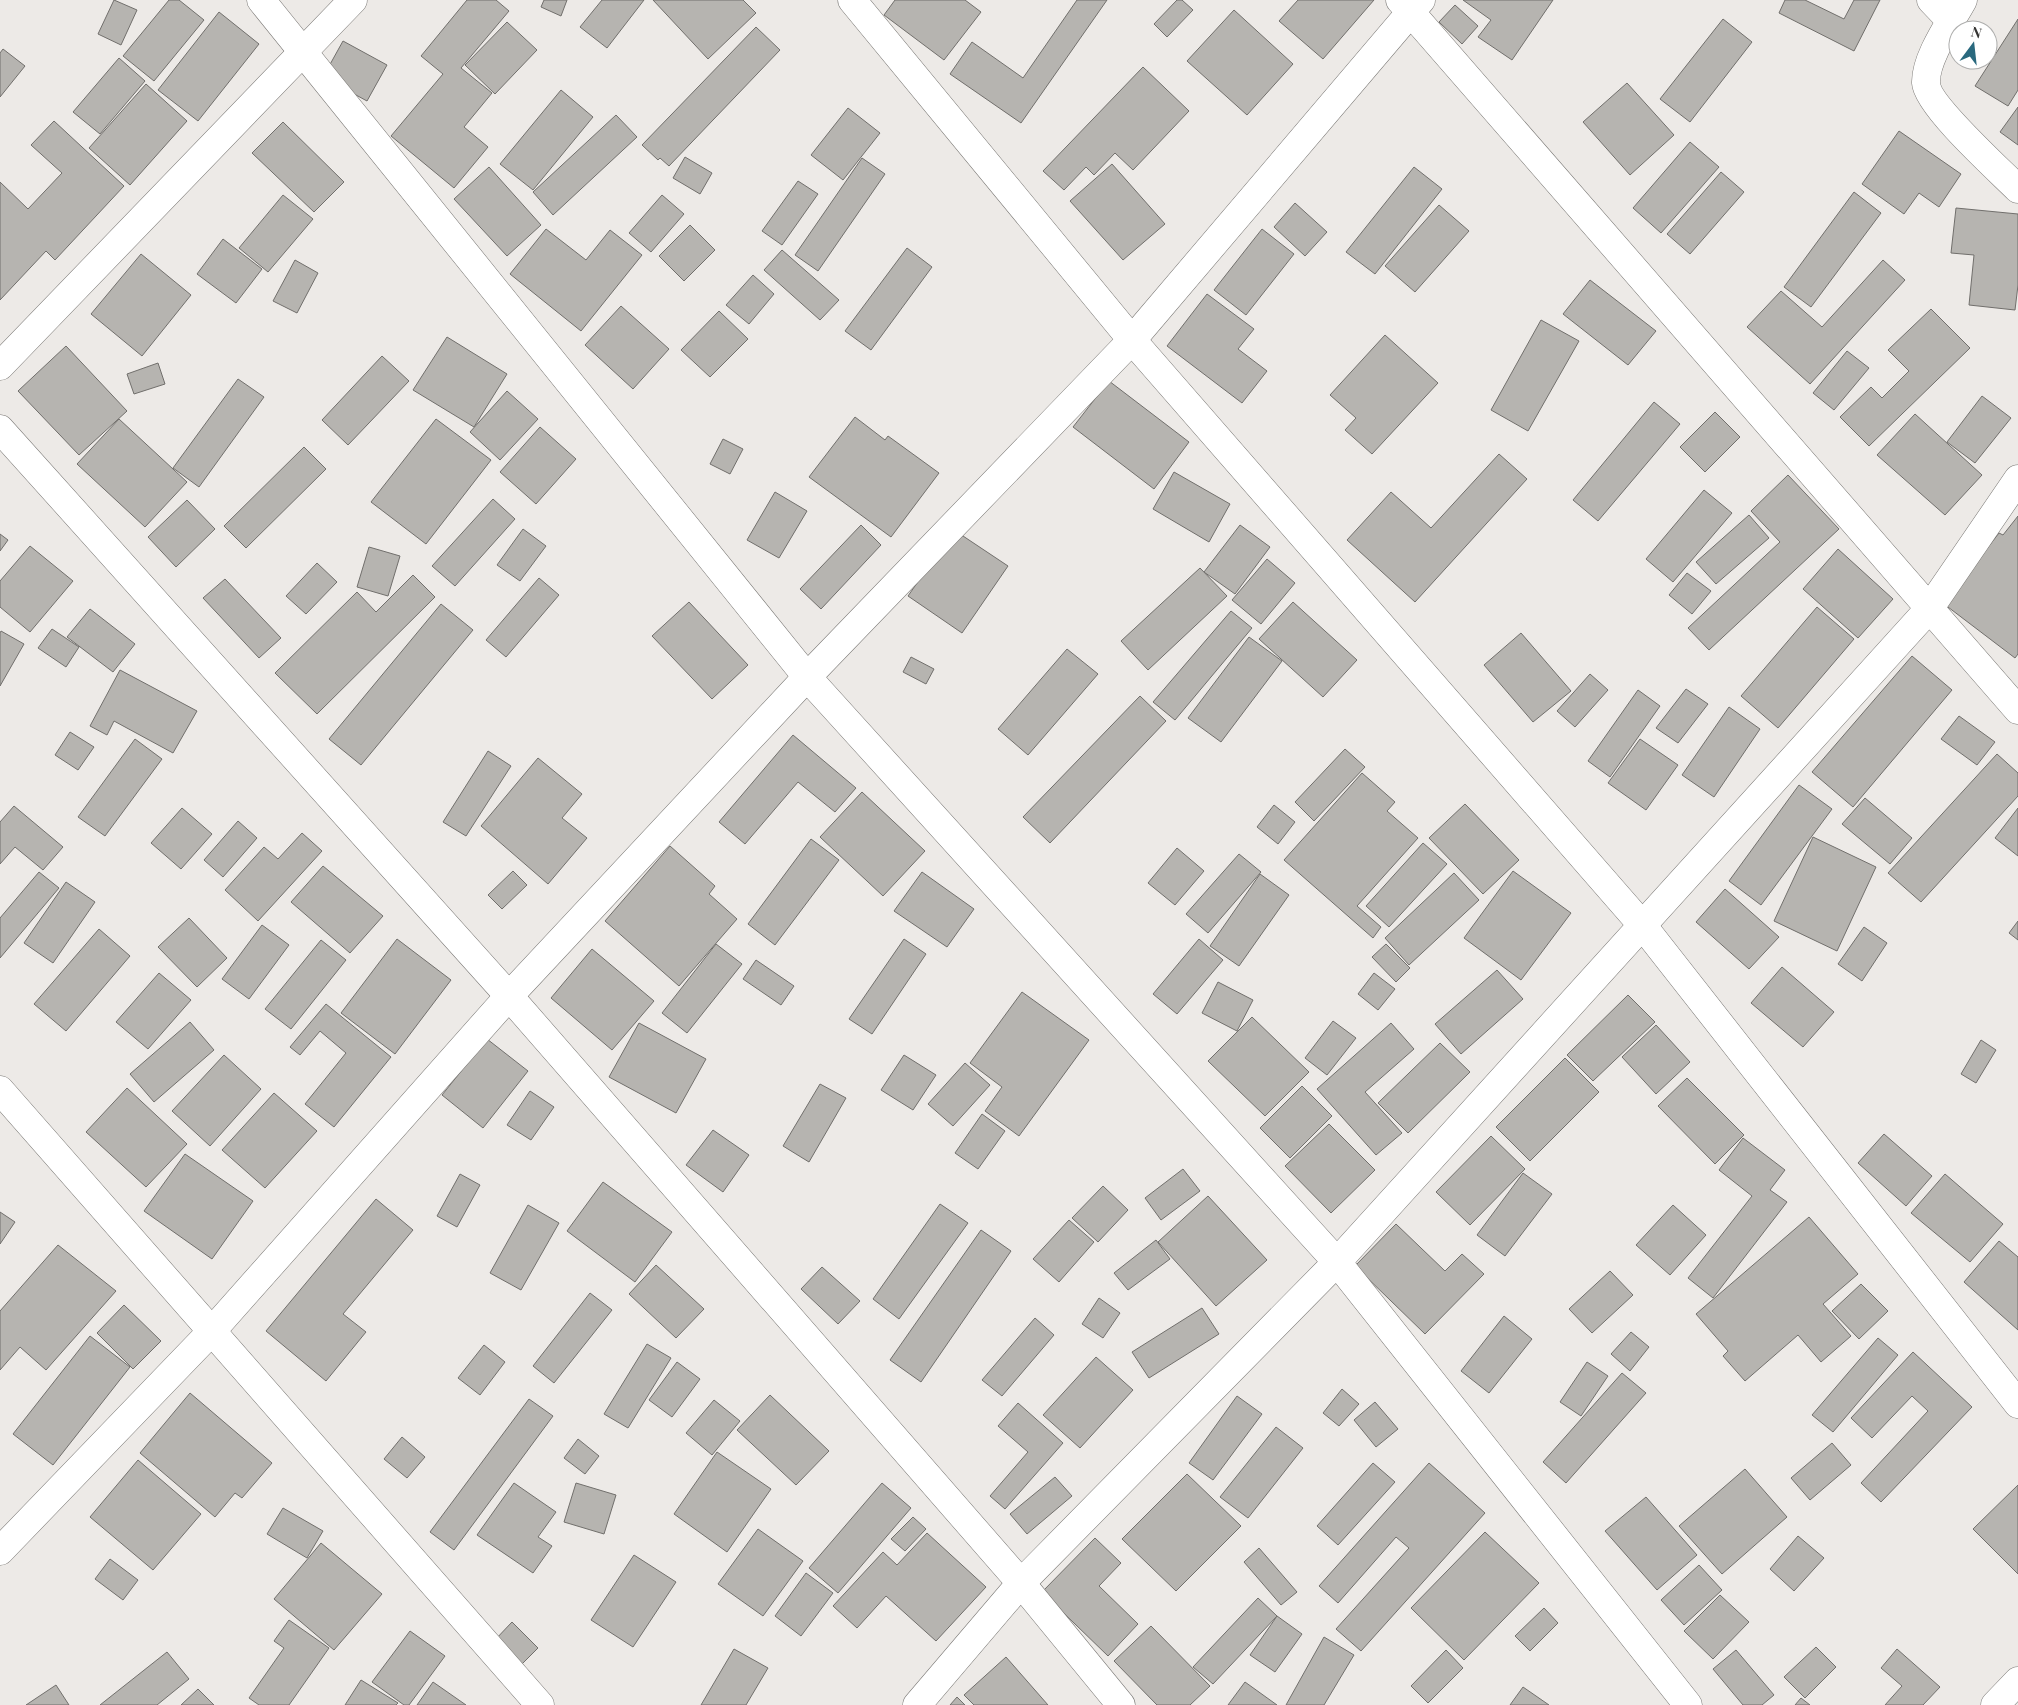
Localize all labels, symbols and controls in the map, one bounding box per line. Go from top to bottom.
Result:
north arrow [1948,20,1998,70]
text: N [1969,21,1984,42]

